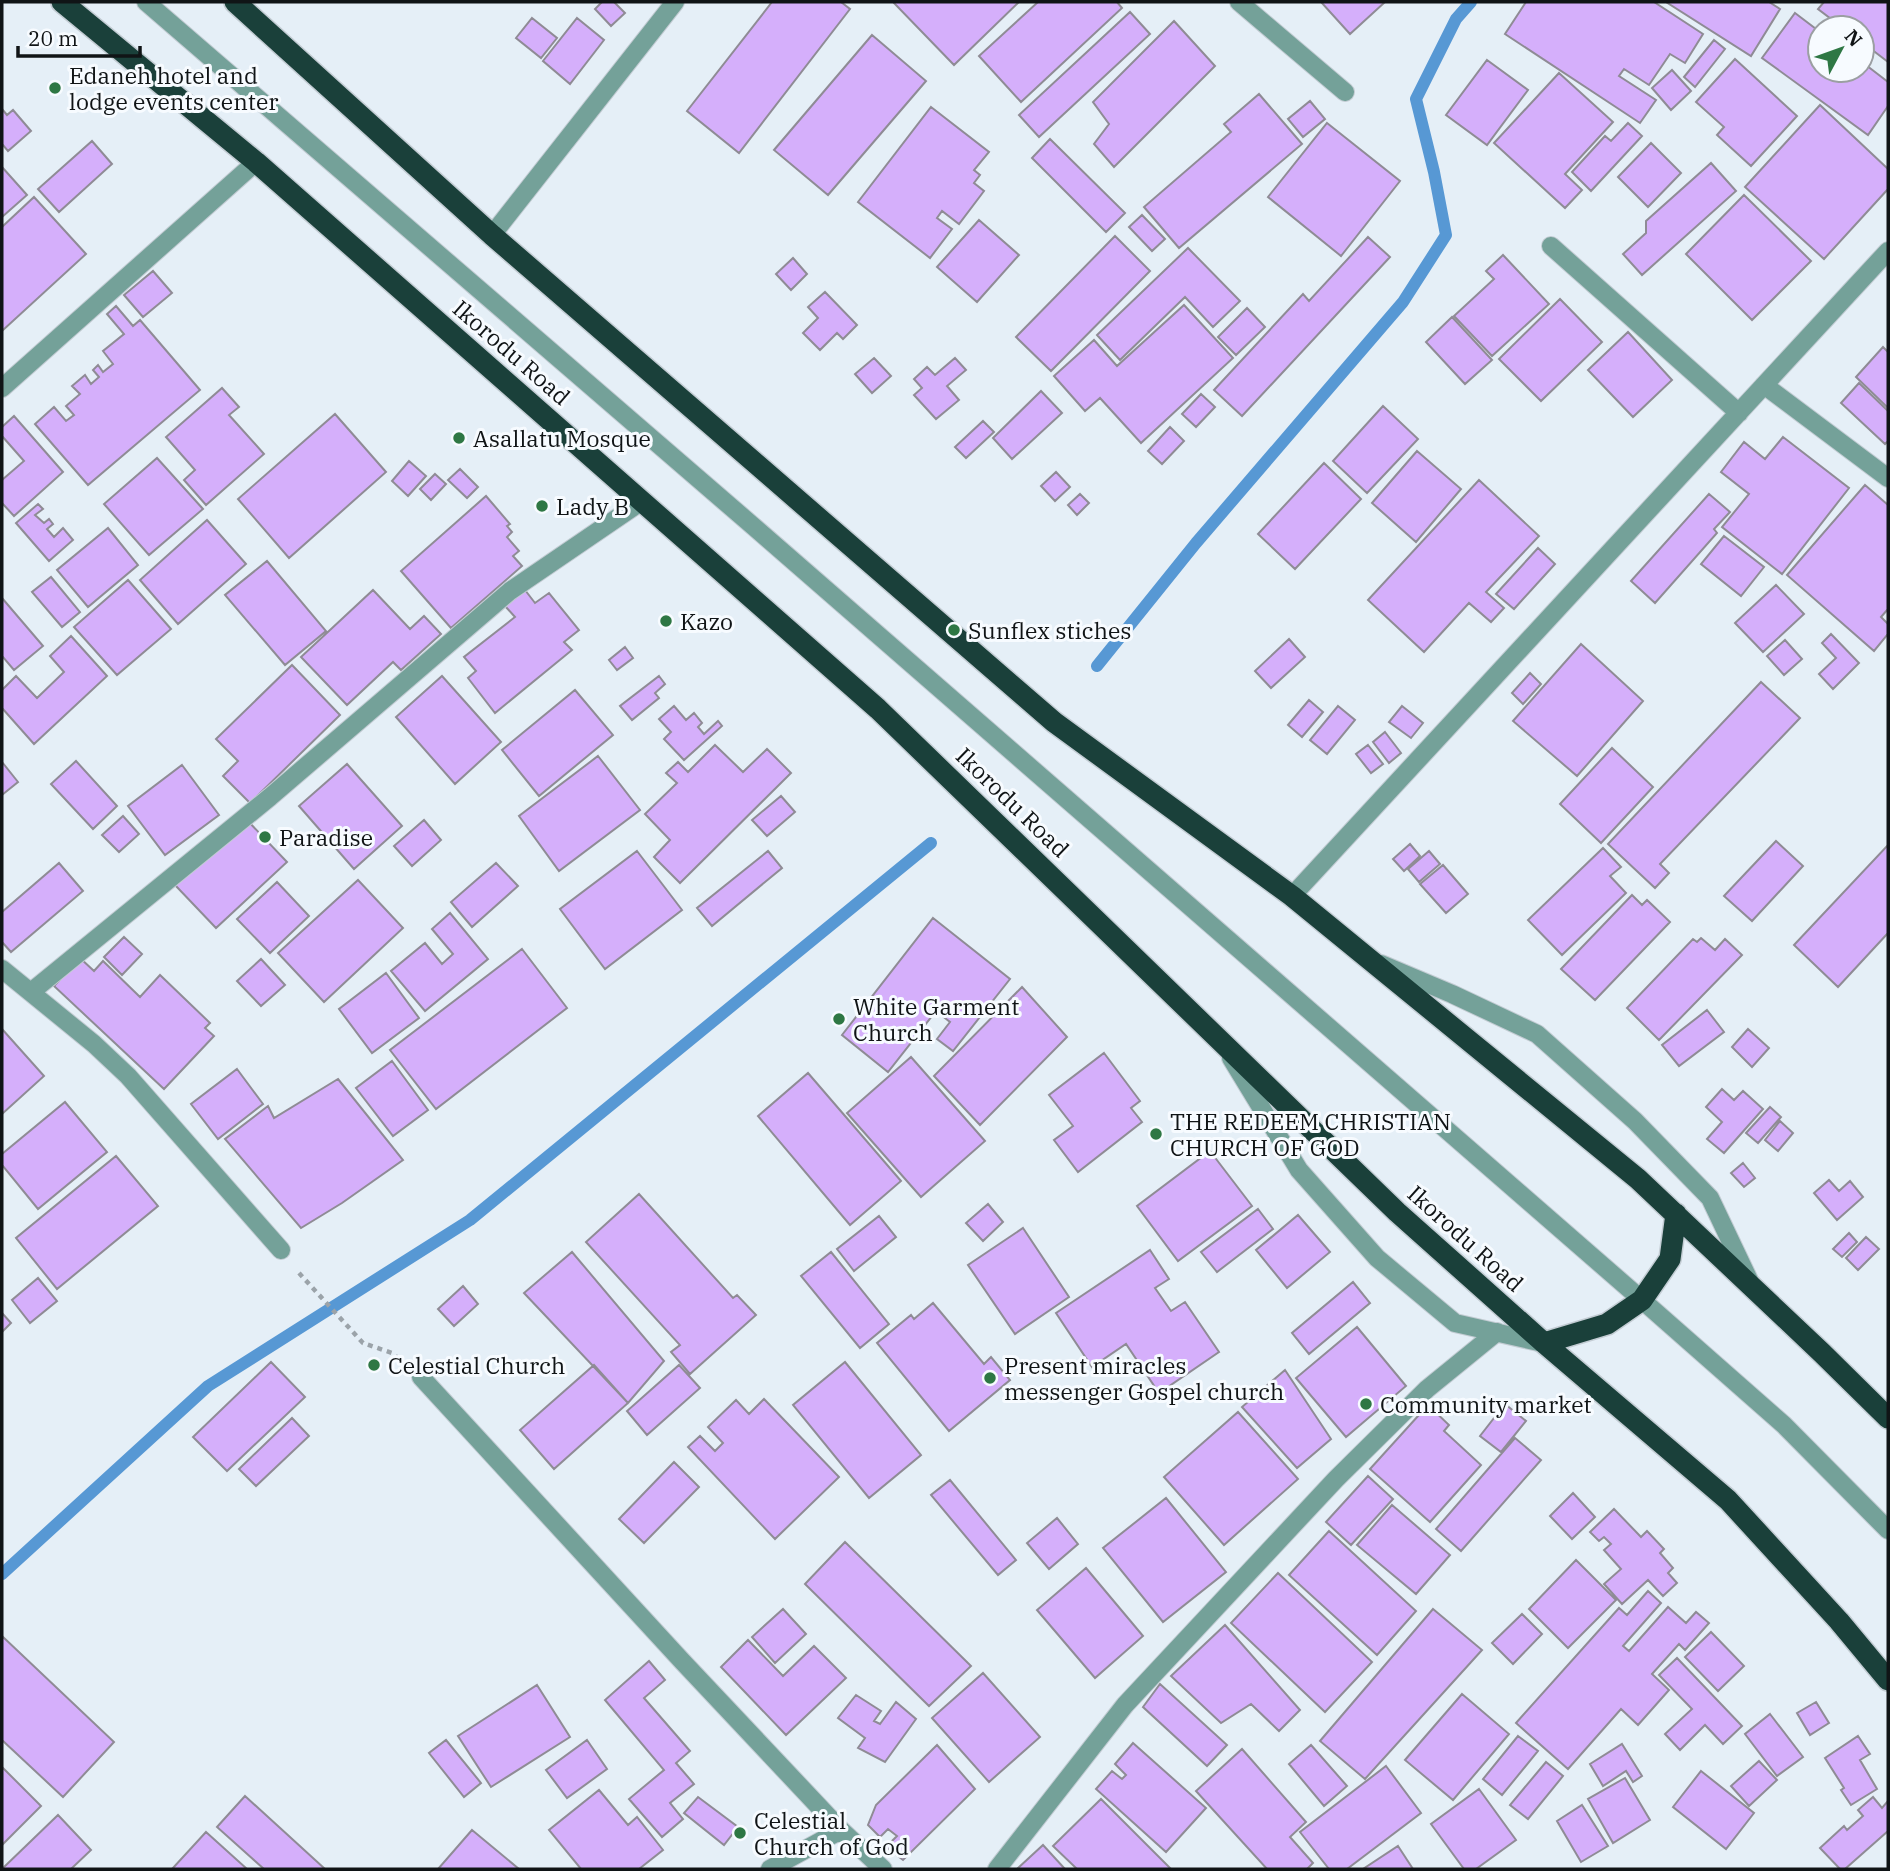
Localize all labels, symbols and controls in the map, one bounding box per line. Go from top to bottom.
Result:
scale bar [18,14,140,58]
north arrow [1806,14,1876,84]
text: 20 m [28,24,78,52]
text: N [1840,24,1868,51]
place label: Edaneh hotel and lodge events center [69,60,279,116]
marker: Edaneh hotel and lodge events center [47,80,63,96]
street label: Ikorodu Road [447,293,577,411]
place label: Asallatu Mosque [473,423,651,453]
marker: Asallatu Mosque [451,430,467,446]
place label: Lady B [556,491,629,521]
marker: Lady B [534,498,550,514]
place label: Kazo [680,606,733,636]
marker: Kazo [658,613,674,629]
place label: Sunflex stiches [968,615,1132,645]
marker: Sunflex stiches [946,622,962,638]
street label: Ikorodu Road [950,741,1076,863]
place label: Paradise [279,822,373,852]
marker: Paradise [257,829,273,845]
place label: White Garment Church [853,991,1019,1047]
marker: White Garment Church [831,1011,847,1027]
place label: THE REDEEM CHRISTIAN CHURCH OF GOD [1170,1106,1451,1162]
marker: THE REDEEM CHRISTIAN CHURCH OF GOD [1148,1126,1164,1142]
street label: Ikorodu Road [1402,1178,1530,1298]
place label: Celestial Church [388,1350,565,1380]
place label: Present miracles messenger Gospel church [1004,1350,1284,1406]
marker: Celestial Church [366,1357,382,1373]
marker: Present miracles messenger Gospel church [982,1370,998,1386]
place label: Community market [1380,1389,1592,1419]
marker: Community market [1358,1396,1374,1412]
place label: Celestial Church of God [754,1805,909,1861]
marker: Celestial Church of God [732,1825,748,1841]

